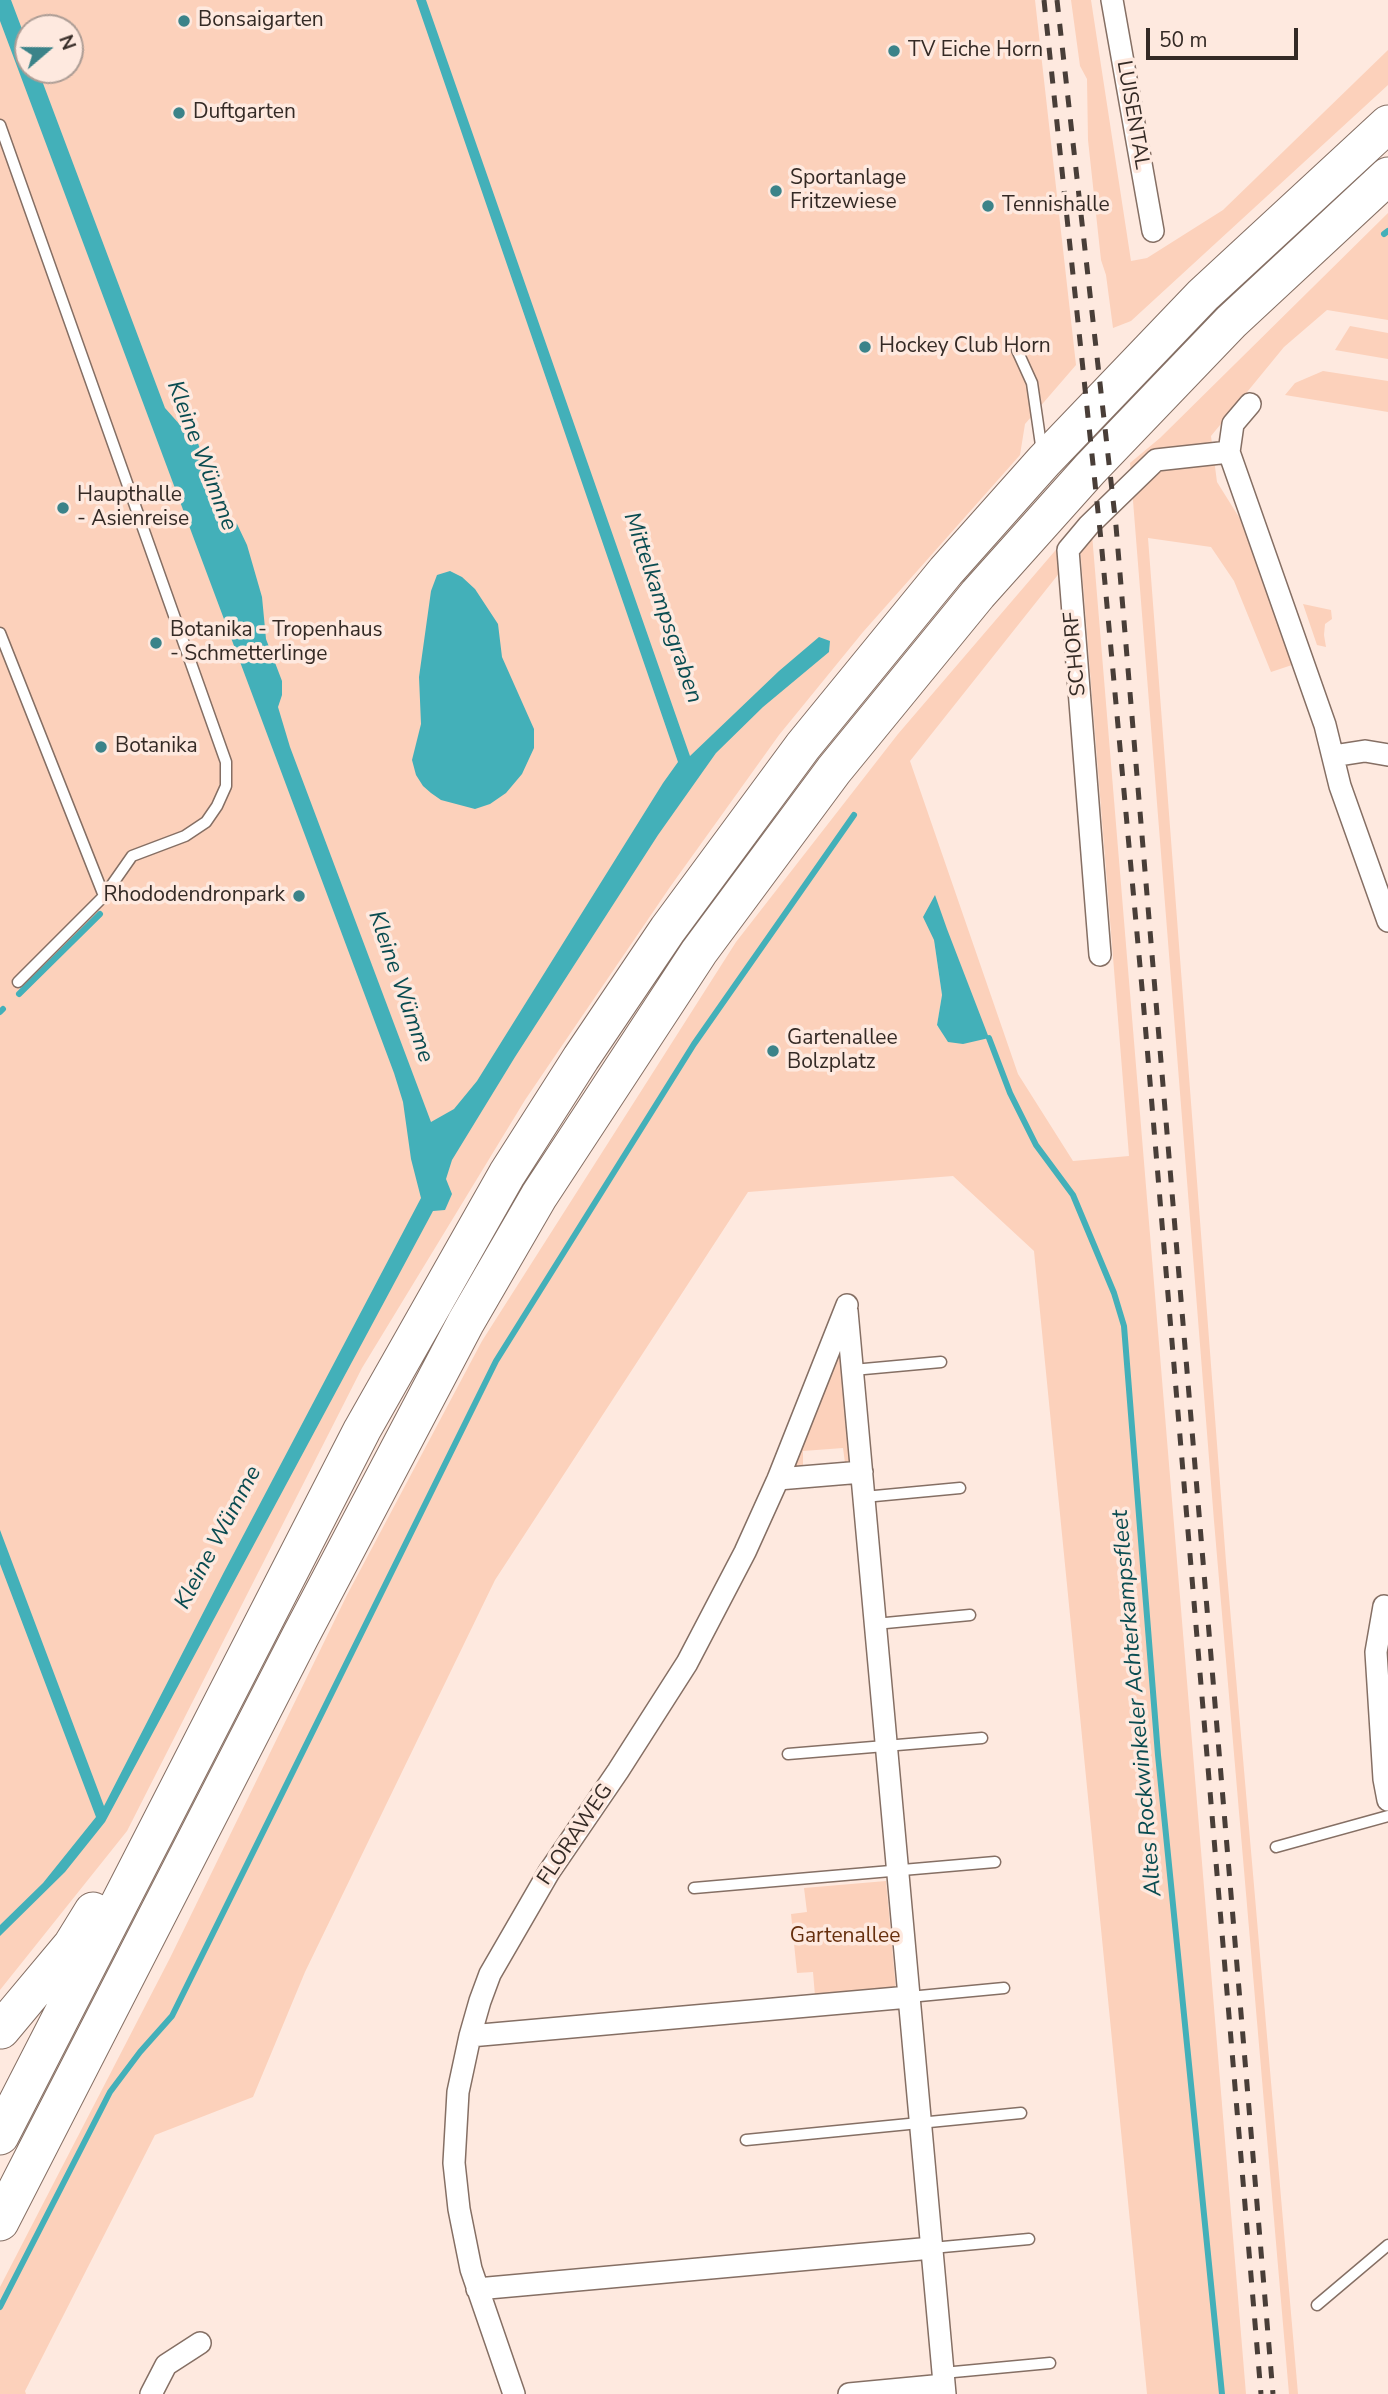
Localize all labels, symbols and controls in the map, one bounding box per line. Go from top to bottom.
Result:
place label: Bonsaigarten [198,8,324,34]
marker: Bonsaigarten [176,13,192,29]
north arrow [14,14,84,84]
scale bar [1150,14,1302,58]
text: 50 m [1159,26,1208,54]
text: N [52,31,82,54]
place label: TV Eiche Horn [908,38,1043,64]
marker: TV Eiche Horn [886,43,902,59]
street label: LUISENTAL [1110,59,1154,171]
place label: Duftgarten [193,100,296,126]
marker: Duftgarten [171,105,187,121]
place label: Sportanlage Fritzewiese [790,166,906,216]
marker: Sportanlage Fritzewiese [768,183,784,199]
place label: Tennishalle [1002,193,1110,219]
marker: Tennishalle [980,198,996,214]
place label: Hockey Club Horn [879,334,1051,360]
marker: Hockey Club Horn [857,339,873,355]
water label: Kleine Wümme [160,377,242,535]
place label: Haupthalle - Asienreise [77,483,189,533]
marker: Haupthalle - Asienreise [55,500,71,516]
water label: Mittelkampsgraben [616,509,708,707]
street label: SCHORF [1060,611,1092,697]
place label: Botanika - Tropenhaus - Schmetterlinge [170,618,383,668]
marker: Botanika - Tropenhaus - Schmetterlinge [148,635,164,651]
place label: Botanika [115,734,198,760]
marker: Botanika [93,739,109,755]
place label: Rhododendronpark [103,883,285,909]
marker: Rhododendronpark [291,888,307,904]
water label: Kleine Wümme [361,908,439,1066]
place label: Gartenallee Bolzplatz [787,1026,898,1076]
marker: Gartenallee Bolzplatz [765,1043,781,1059]
water label: Kleine Wümme [170,1462,268,1614]
water label: Altes Rockwinkeler Achterkampsfleet [1107,1509,1169,1897]
street label: FLORAWEG [533,1780,619,1890]
park label: Gartenallee [790,1924,900,1950]

